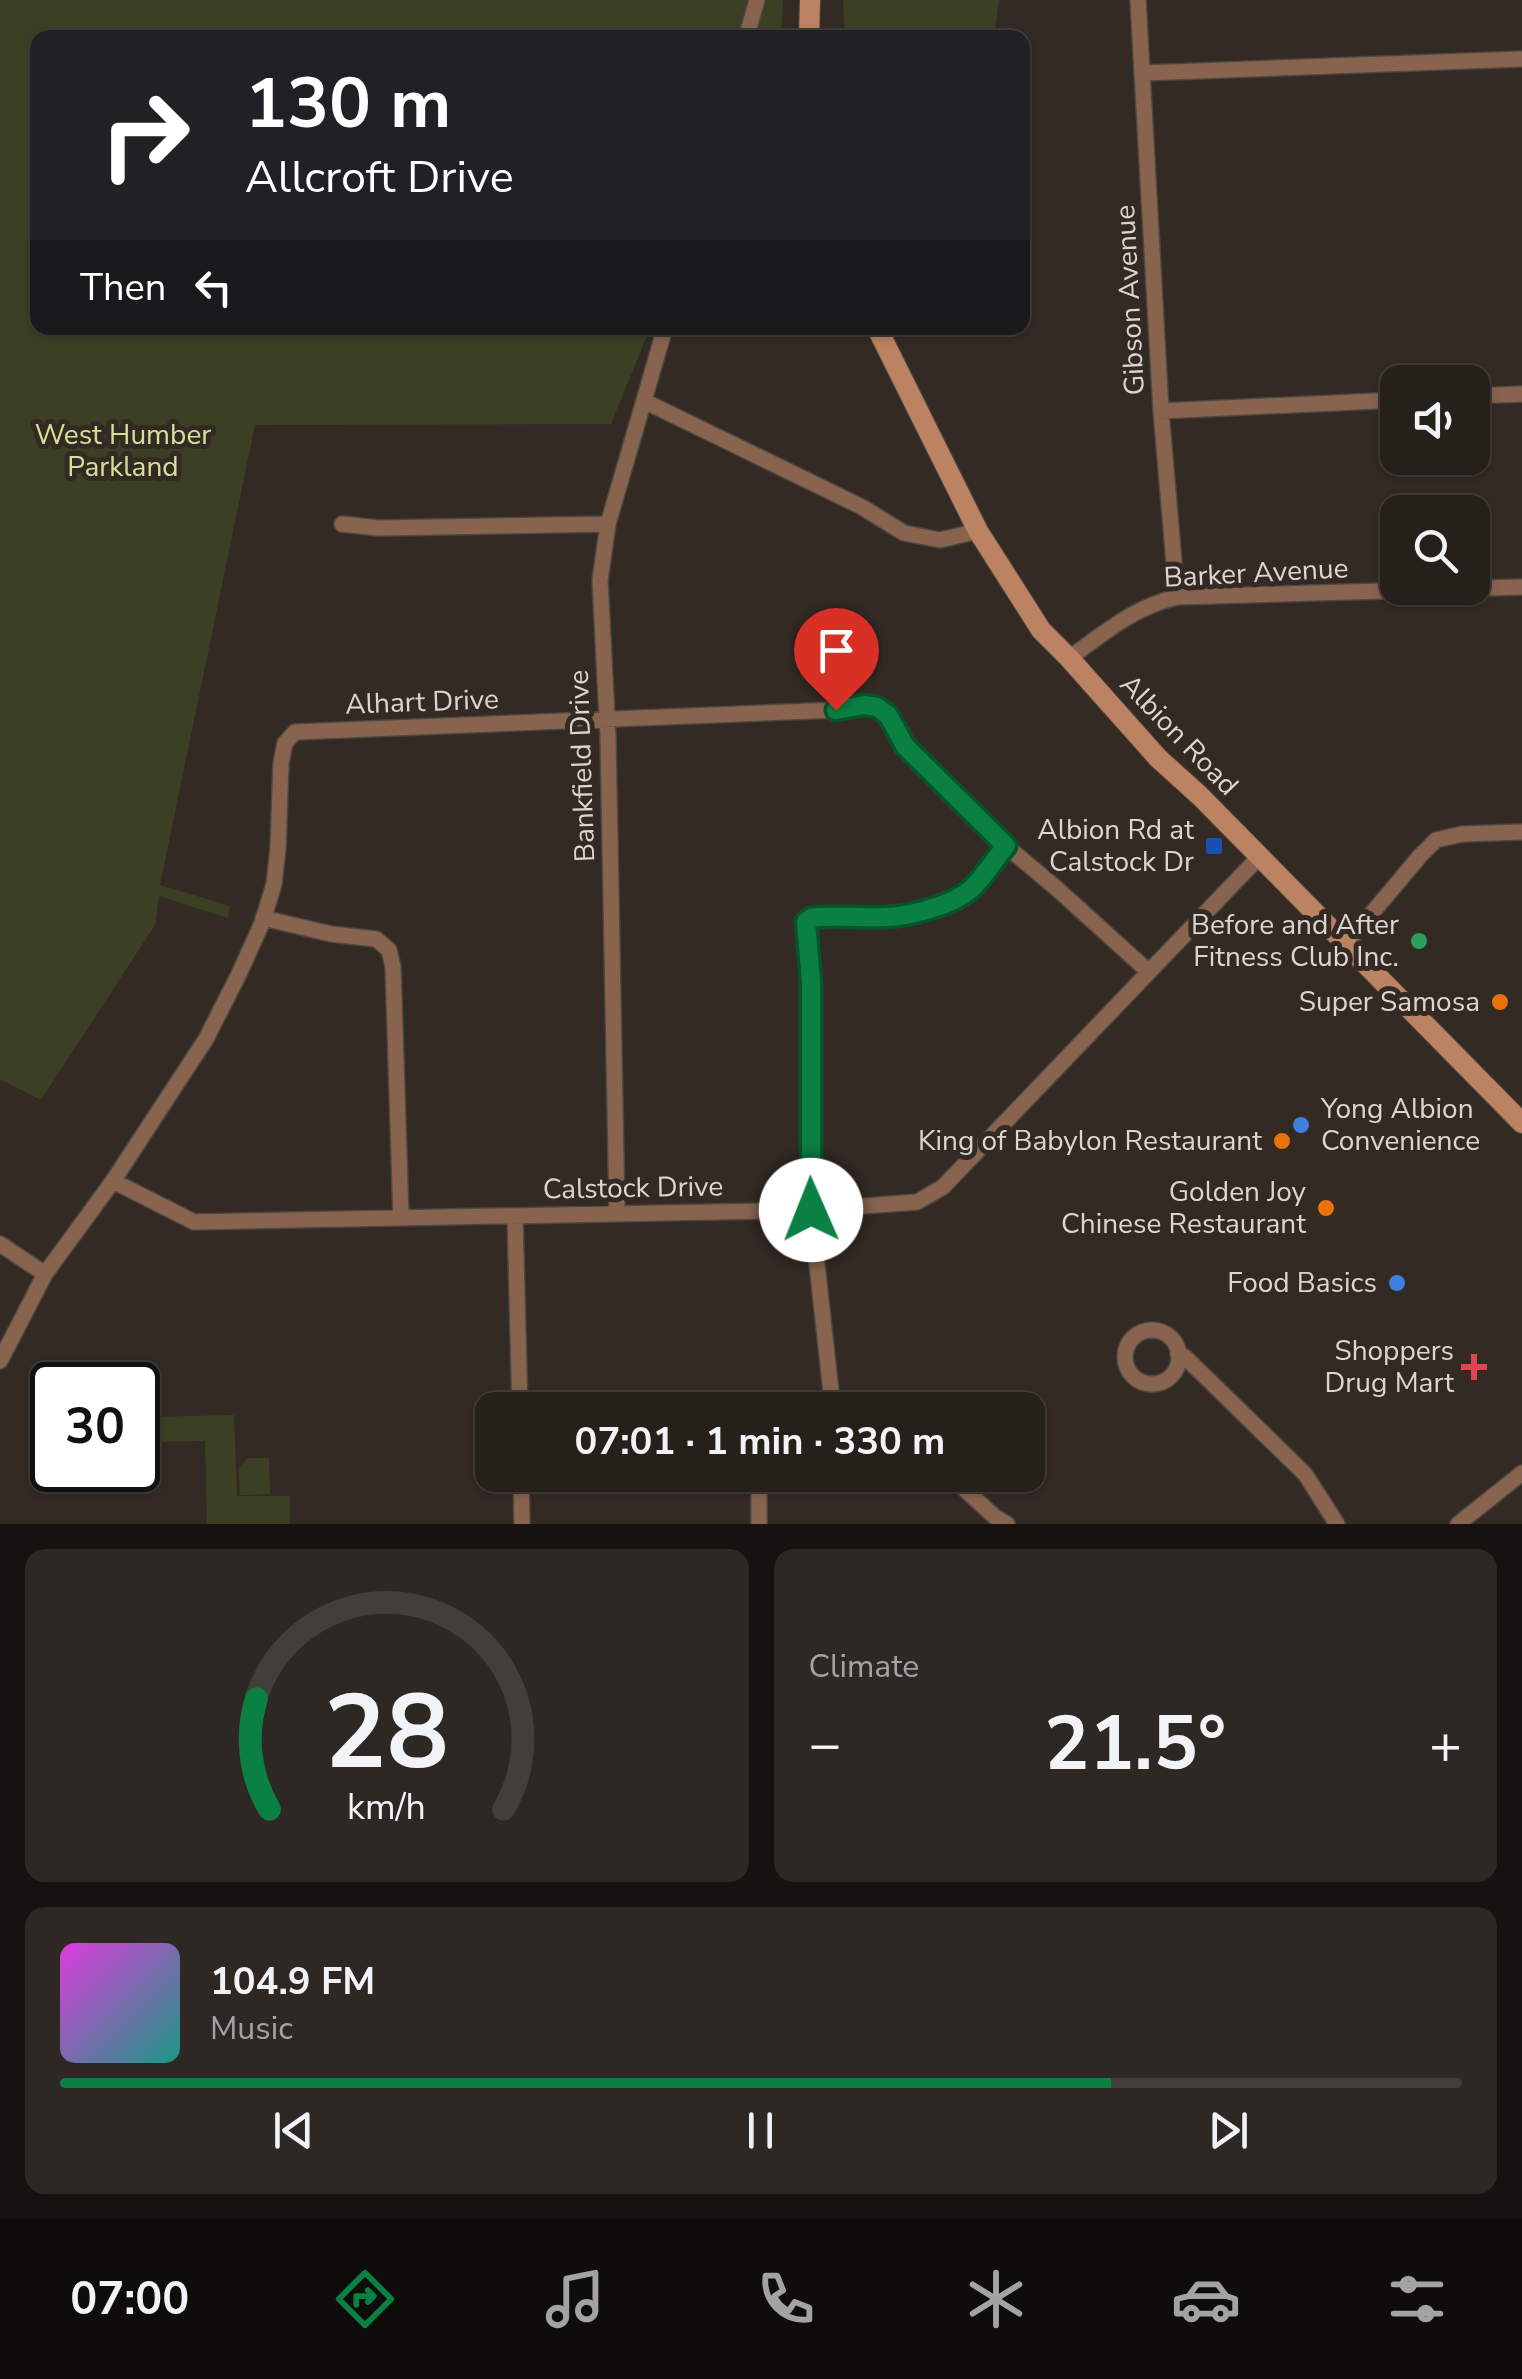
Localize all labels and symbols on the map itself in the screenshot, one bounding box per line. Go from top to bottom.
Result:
street label: Gibson Avenue [1106,204,1154,396]
park label: West Humber Parkland [35,416,211,486]
street label: Barker Avenue [1163,549,1349,597]
pin [794,608,879,711]
street label: Albion Road [1111,666,1247,804]
street label: Bankfield Drive [560,669,604,863]
street label: Alhart Drive [345,680,499,724]
place label: Albion Rd at Calstock Dr [1037,811,1194,881]
marker: Albion Rd at Calstock Dr [1203,835,1225,857]
place label: Before and After Fitness Club Inc. [1191,906,1399,976]
marker: Before and After Fitness Club Inc. [1408,930,1430,952]
place label: Super Samosa [1299,983,1480,1021]
marker: Super Samosa [1489,991,1511,1013]
place label: Yong Albion Convenience [1320,1090,1480,1160]
marker: Yong Albion Convenience [1290,1114,1312,1136]
place label: King of Babylon Restaurant [918,1122,1262,1160]
marker: King of Babylon Restaurant [1271,1130,1293,1152]
position arrow [759,1158,863,1262]
street label: Calstock Drive [542,1167,724,1209]
place label: Golden Joy Chinese Restaurant [1061,1173,1307,1243]
marker: Golden Joy Chinese Restaurant [1315,1197,1337,1219]
place label: Food Basics [1227,1264,1377,1302]
marker: Food Basics [1386,1272,1408,1294]
place label: Shoppers Drug Mart [1325,1332,1454,1402]
marker: Shoppers Drug Mart [1463,1356,1485,1378]
speed limit sign: 30 [30,1362,160,1492]

